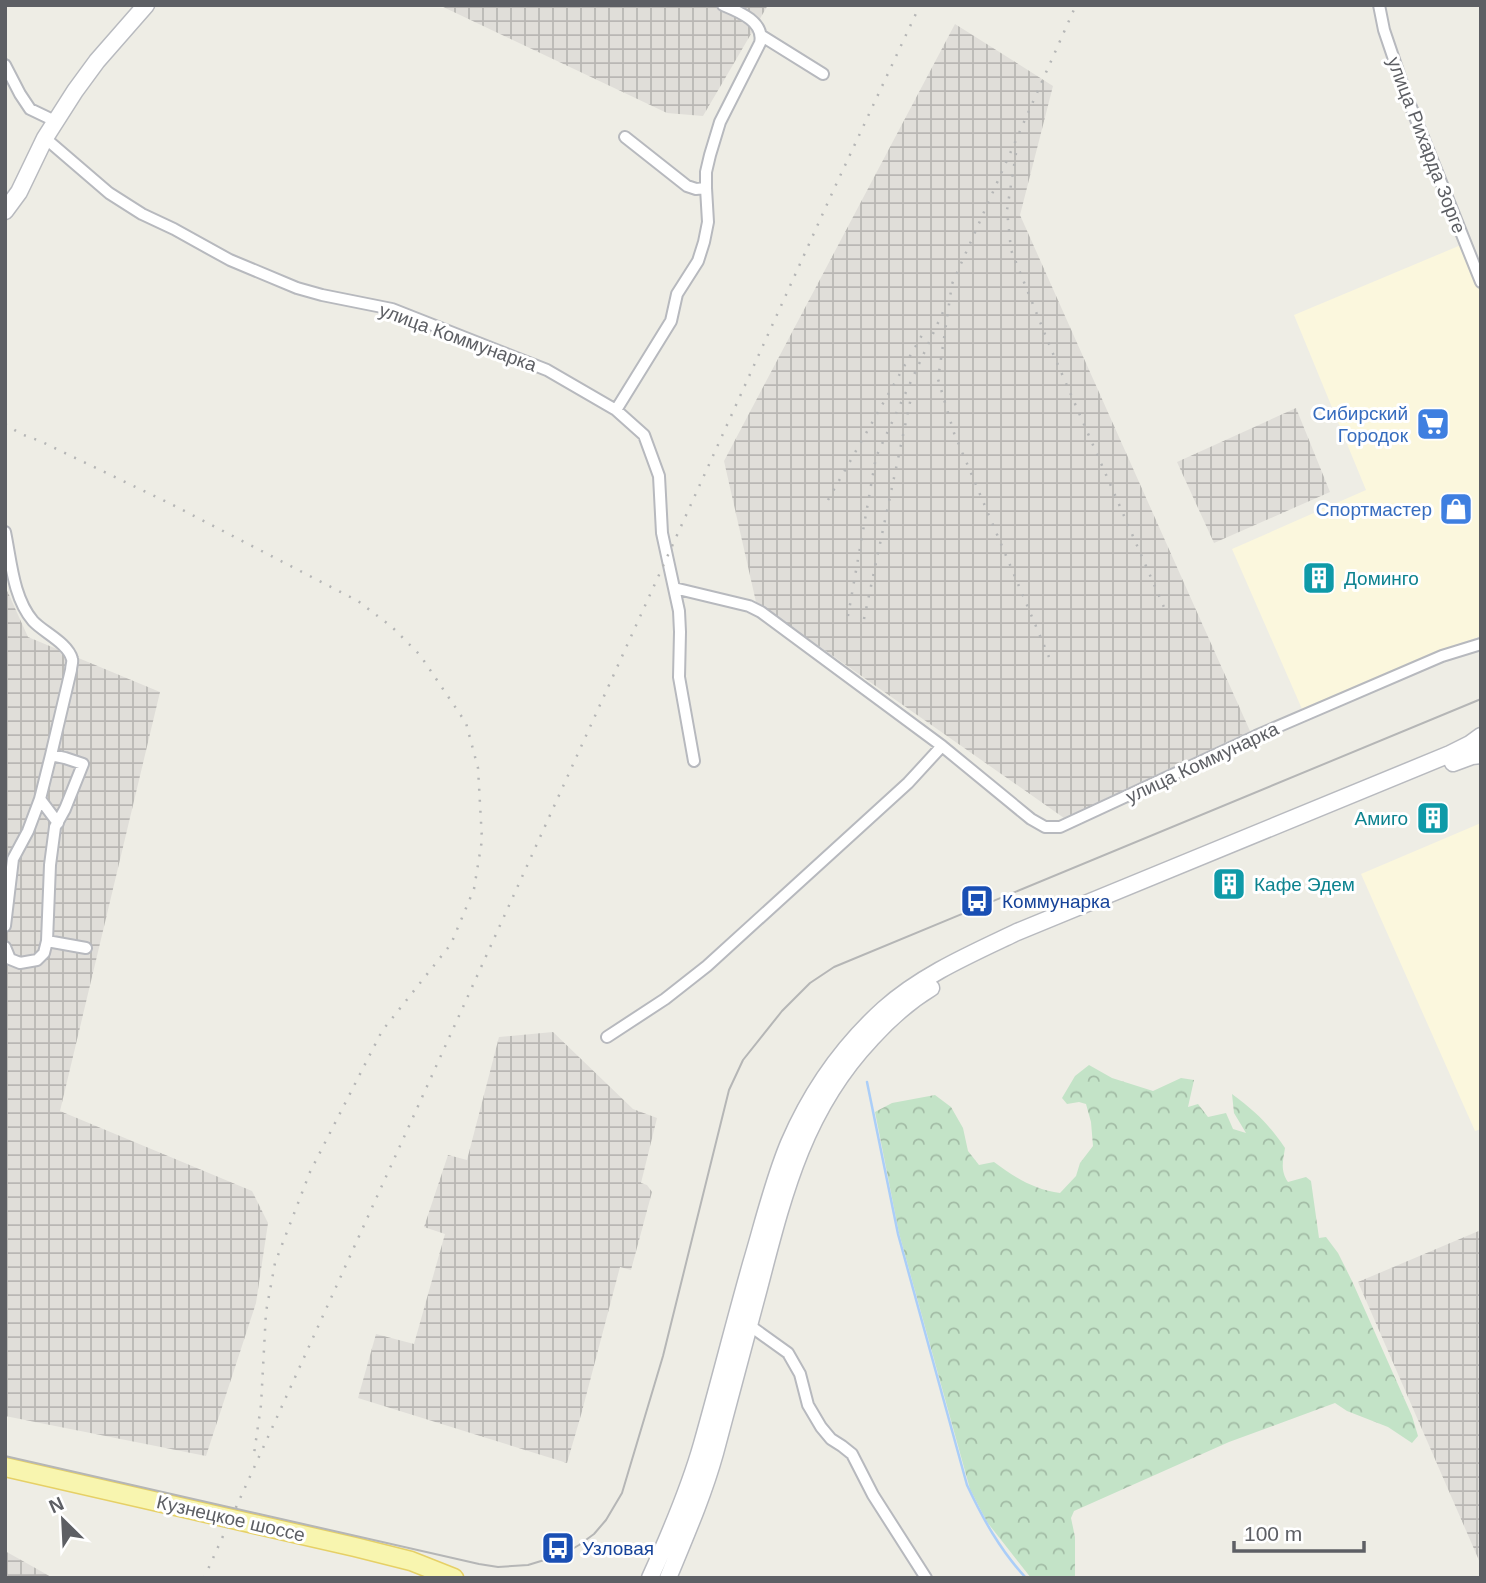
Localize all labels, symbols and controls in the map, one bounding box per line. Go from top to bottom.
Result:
street label: улица Рихарда Зорге [1383,54,1470,236]
street label: улица Коммунарка [376,299,540,376]
place label: Сибирский Городок [1313,403,1409,446]
supermarket icon: Сибирский Городок [1414,405,1452,443]
shop icon: Спортмастер [1437,490,1475,528]
place label: Спортмастер [1316,499,1432,520]
building icon: Доминго [1300,559,1338,597]
place label: Доминго [1344,568,1419,589]
street label: улица Коммунарка [1123,718,1282,807]
building icon: Амиго [1414,799,1452,837]
place label: Амиго [1355,808,1408,829]
building icon: Кафе Эдем [1210,865,1248,903]
place label: Кафе Эдем [1254,874,1355,895]
bus stop icon: Коммунарка [958,882,996,920]
place label: Коммунарка [1002,891,1111,912]
north arrow [28,1485,98,1555]
street label: Кузнецкое шоссе [155,1491,307,1546]
text: N [46,1493,67,1517]
scale bar [1234,1510,1364,1554]
text: 100 m [1244,1522,1302,1545]
bus stop icon: Узловая [539,1529,577,1567]
place label: Узловая [582,1538,654,1559]

